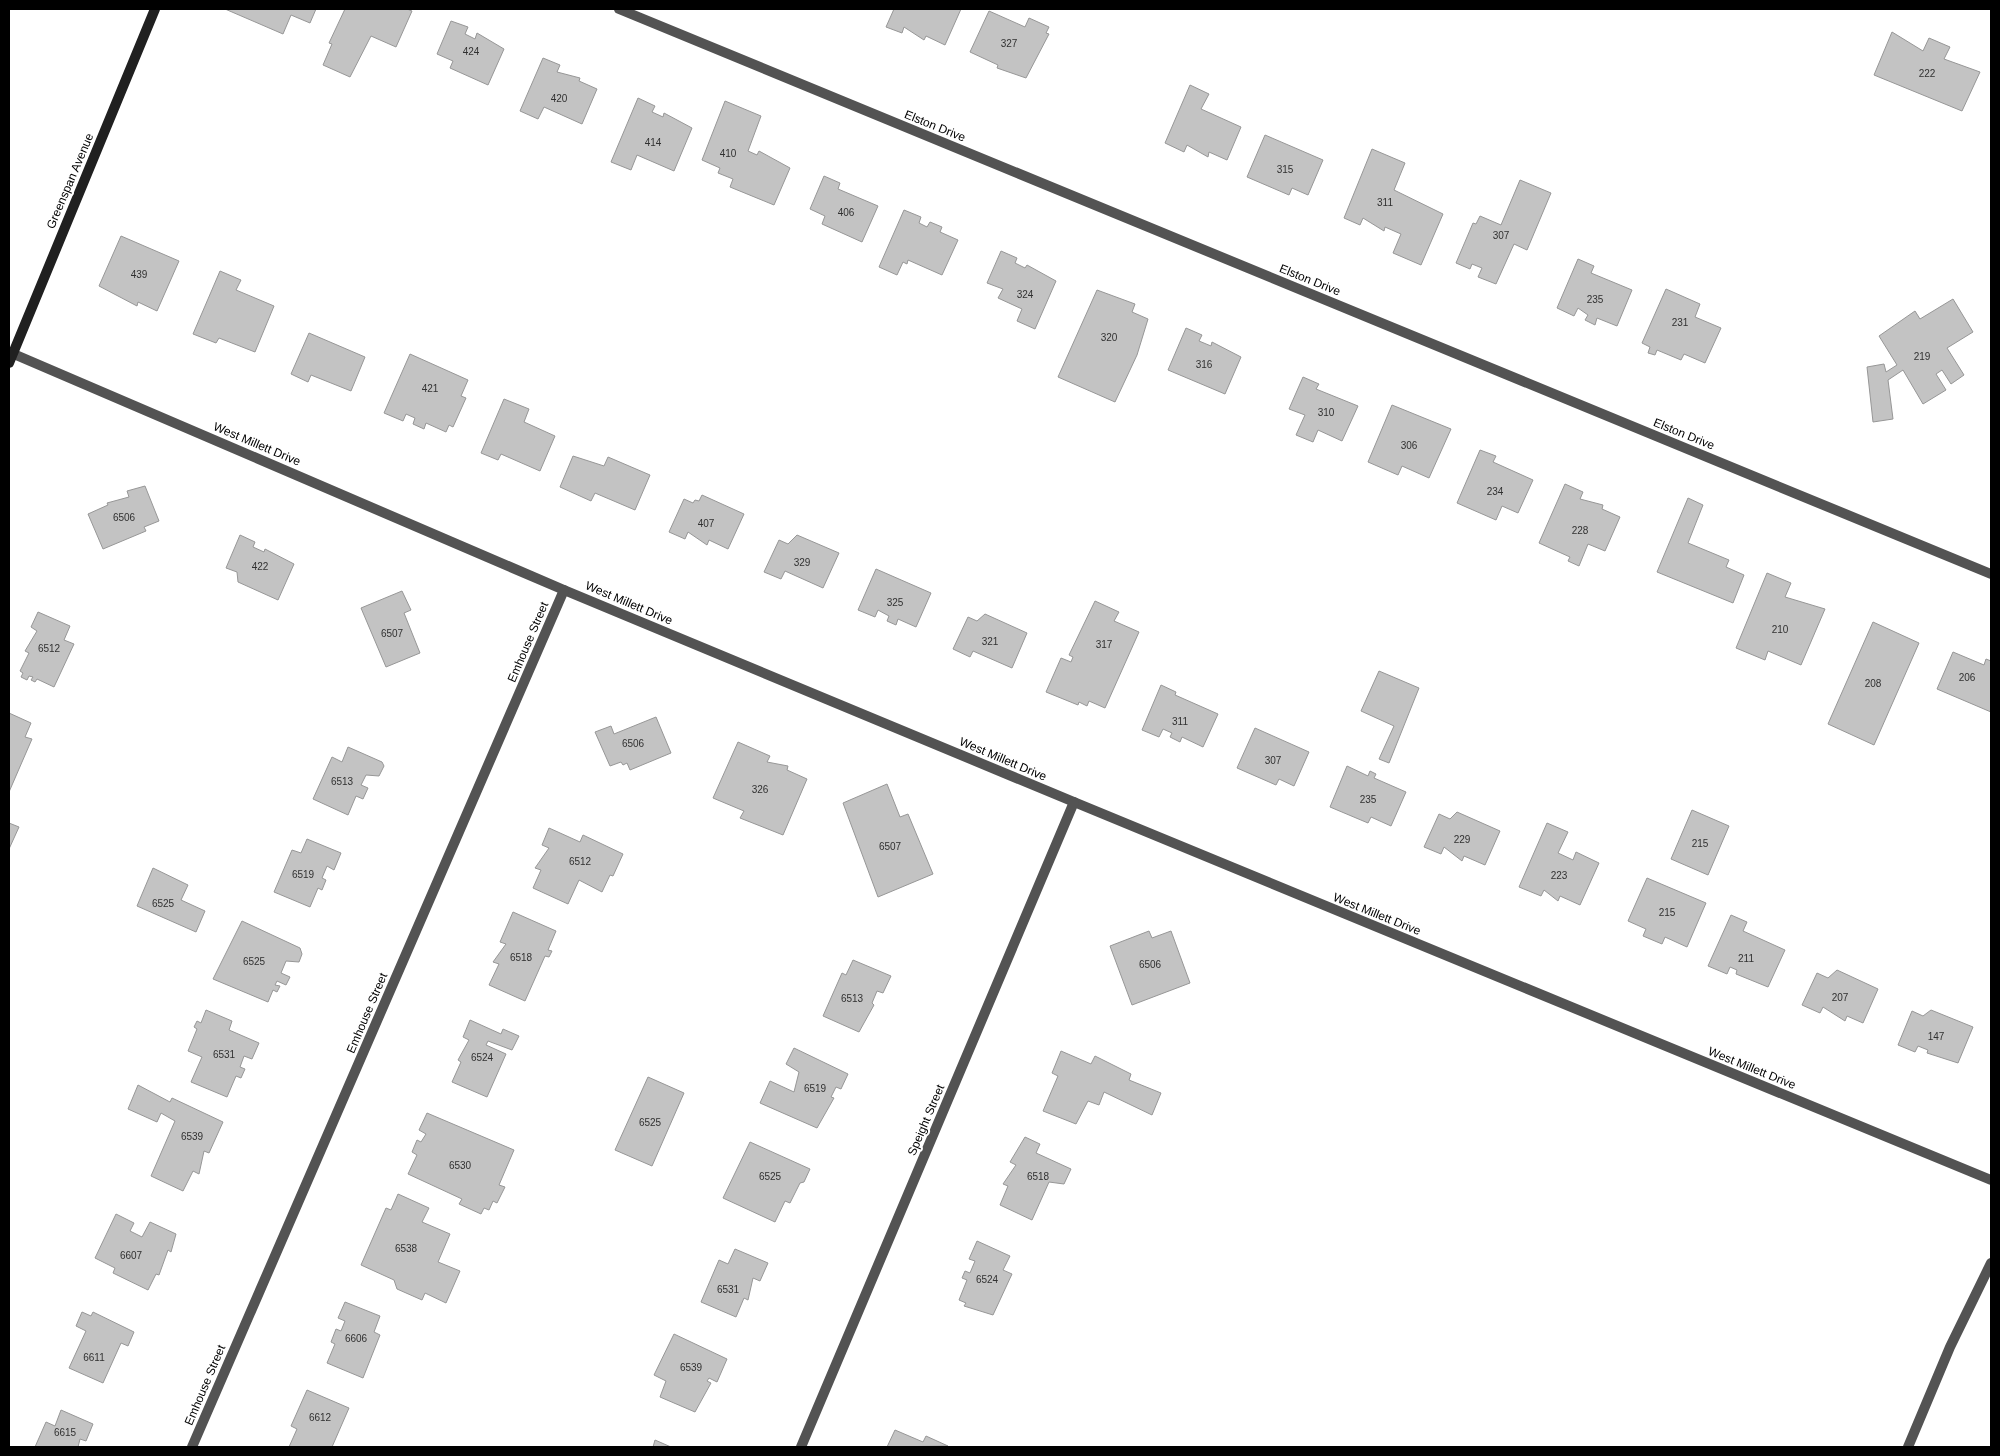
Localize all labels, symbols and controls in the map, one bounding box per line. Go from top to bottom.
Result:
house number: 327 [1001,38,1018,49]
house number: 424 [463,46,480,57]
house number: 222 [1919,68,1936,79]
house number: 420 [551,93,568,104]
street label: Elston Drive [902,107,968,145]
street label: Greenspan Avenue [44,131,97,231]
house number: 414 [645,137,662,148]
house number: 410 [720,148,737,159]
house number: 315 [1277,164,1294,175]
house number: 311 [1377,197,1393,208]
house number: 406 [838,207,855,218]
house number: 307 [1493,230,1510,241]
street label: Elston Drive [1277,261,1343,299]
house number: 439 [131,269,148,280]
house number: 324 [1017,289,1034,300]
house number: 235 [1587,294,1604,305]
house number: 231 [1672,317,1689,328]
house number: 320 [1101,332,1118,343]
house number: 219 [1914,351,1931,362]
house number: 316 [1196,359,1213,370]
house number: 421 [422,383,439,394]
house number: 310 [1318,407,1335,418]
street label: Elston Drive [1651,415,1717,453]
street label: West Millett Drive [211,419,303,469]
house number: 306 [1401,440,1418,451]
house number: 234 [1487,486,1504,497]
house number: 6506 [113,512,136,523]
house number: 407 [698,518,715,529]
house number: 228 [1572,525,1589,536]
house number: 329 [794,557,811,568]
house number: 422 [252,561,269,572]
street label: West Millett Drive [583,578,675,628]
house number: 325 [887,597,904,608]
street label: Emhouse Street [505,599,552,684]
house number: 210 [1772,624,1789,635]
house number: 6507 [381,628,404,639]
house number: 321 [982,636,999,647]
house number: 317 [1096,639,1113,650]
house number: 6512 [38,643,61,654]
house number: 206 [1959,672,1976,683]
house number: 208 [1865,678,1882,689]
house number: 311 [1172,716,1188,727]
street label: West Millett Drive [957,734,1049,784]
house number: 6506 [622,738,645,749]
house number: 307 [1265,755,1282,766]
house number: 6513 [331,776,354,787]
house number: 326 [752,784,769,795]
house number: 235 [1360,794,1377,805]
house number: 229 [1454,834,1471,845]
house number: 215 [1692,838,1709,849]
house number: 6507 [879,841,902,852]
house number: 6512 [569,856,592,867]
house number: 6519 [292,869,315,880]
house number: 223 [1551,870,1568,881]
street label: West Millett Drive [1331,890,1423,938]
house number: 6525 [152,898,175,909]
house number: 215 [1659,907,1676,918]
house number: 6518 [510,952,533,963]
house number: 211 [1738,953,1754,964]
house number: 6525 [243,956,266,967]
house number: 6506 [1139,959,1162,970]
street label: Emhouse Street [344,970,391,1055]
house number: 207 [1832,992,1849,1003]
house number: 6513 [841,993,864,1004]
house number: 147 [1928,1031,1945,1042]
street label: West Millett Drive [1706,1044,1798,1092]
house number: 6531 [213,1049,236,1060]
house number: 6524 [471,1052,494,1063]
street label: Speight Street [905,1082,948,1158]
house number: 6519 [804,1083,827,1094]
house number: 6525 [639,1117,662,1128]
house number: 6539 [181,1131,204,1142]
house number: 6530 [449,1160,472,1171]
house number: 6525 [759,1171,782,1182]
house number: 6518 [1027,1171,1050,1182]
house number: 6538 [395,1243,418,1254]
house number: 6607 [120,1250,143,1261]
house number: 6524 [976,1274,999,1285]
house number: 6531 [717,1284,740,1295]
house number: 6606 [345,1333,368,1344]
street label: Emhouse Street [182,1342,229,1427]
house number: 6611 [83,1352,105,1363]
house number: 6539 [680,1362,703,1373]
house number: 6612 [309,1412,332,1423]
house number: 6615 [54,1427,77,1438]

